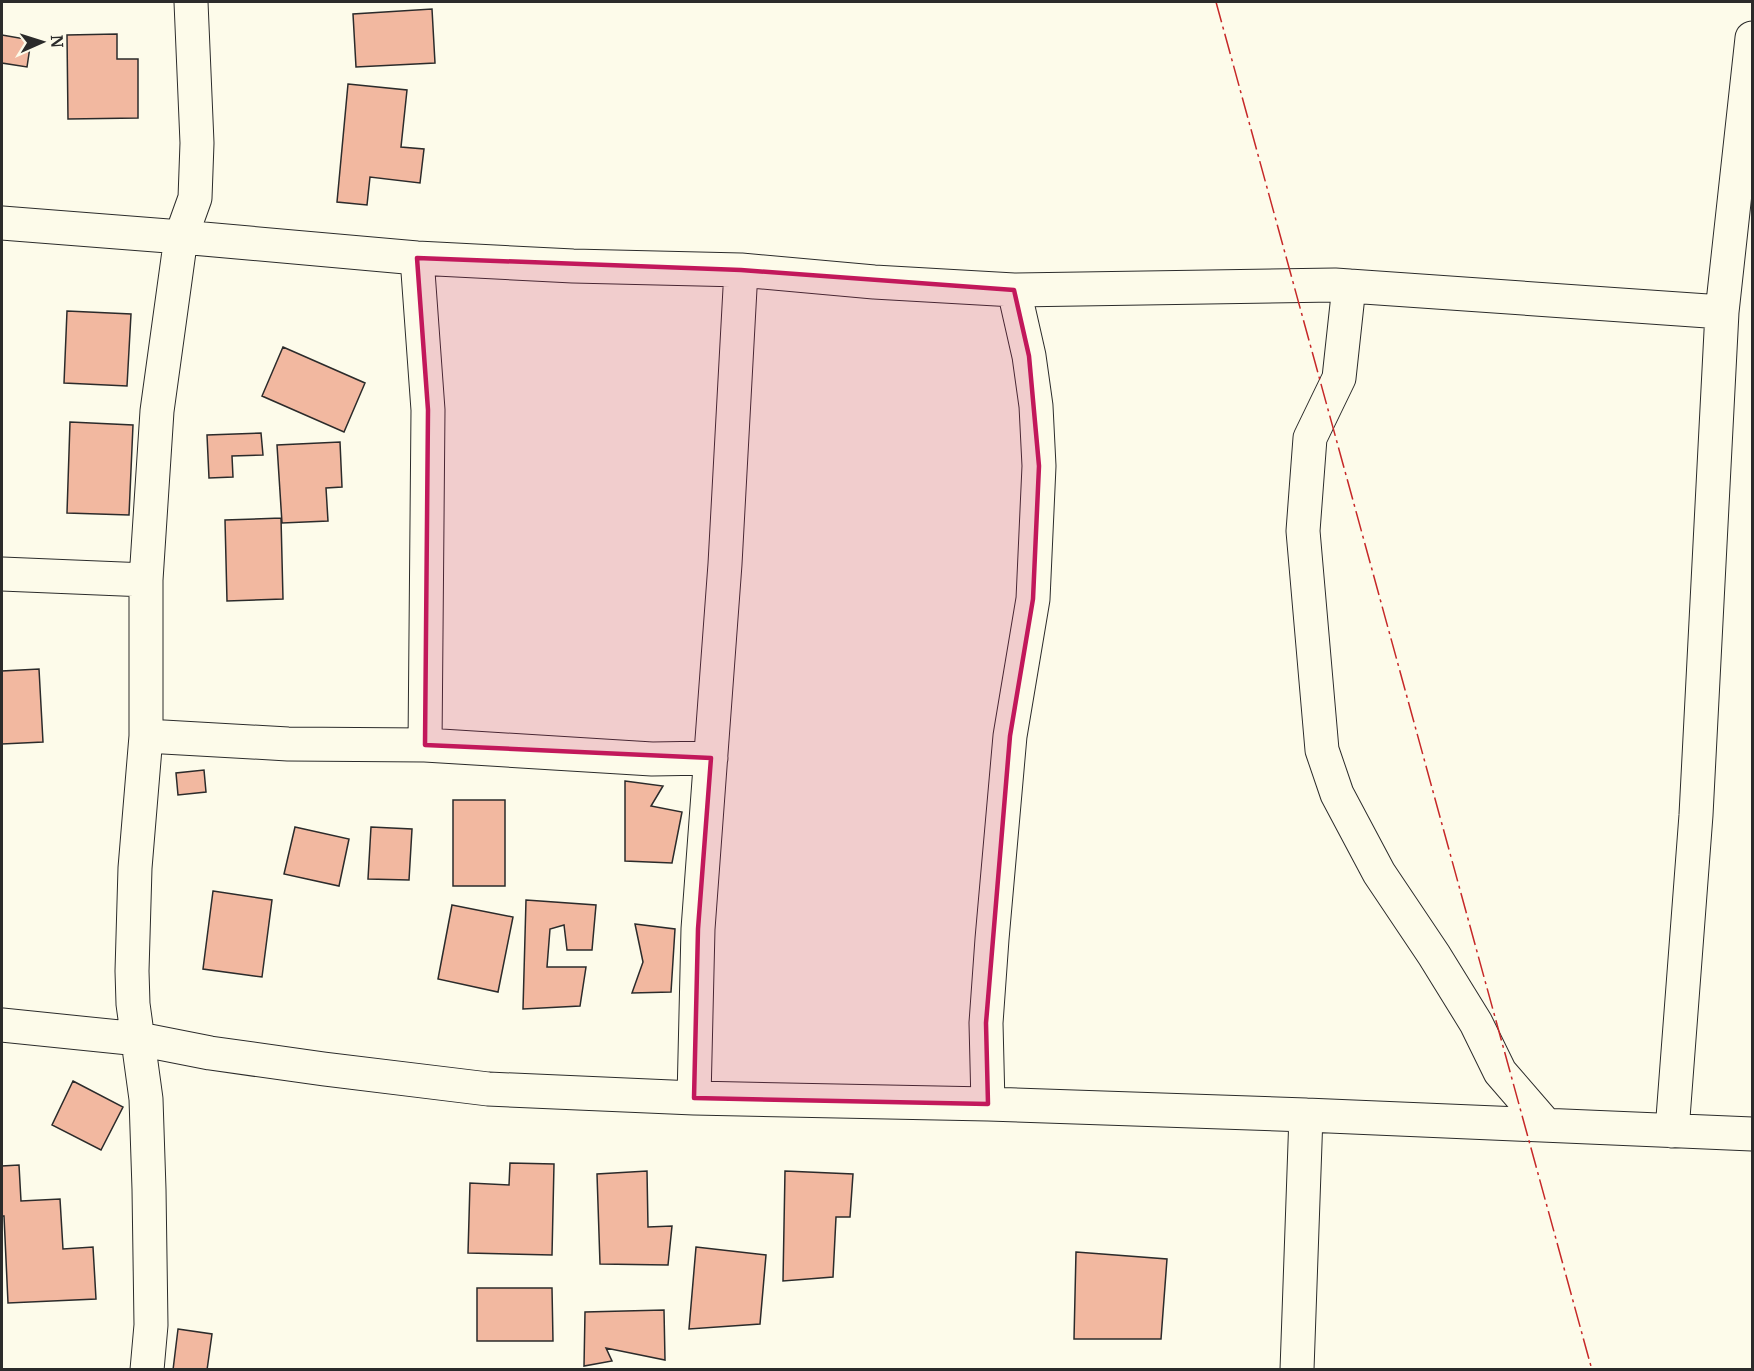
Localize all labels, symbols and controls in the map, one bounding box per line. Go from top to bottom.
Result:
north arrow [12,12,72,72]
text: N [47,34,67,48]

